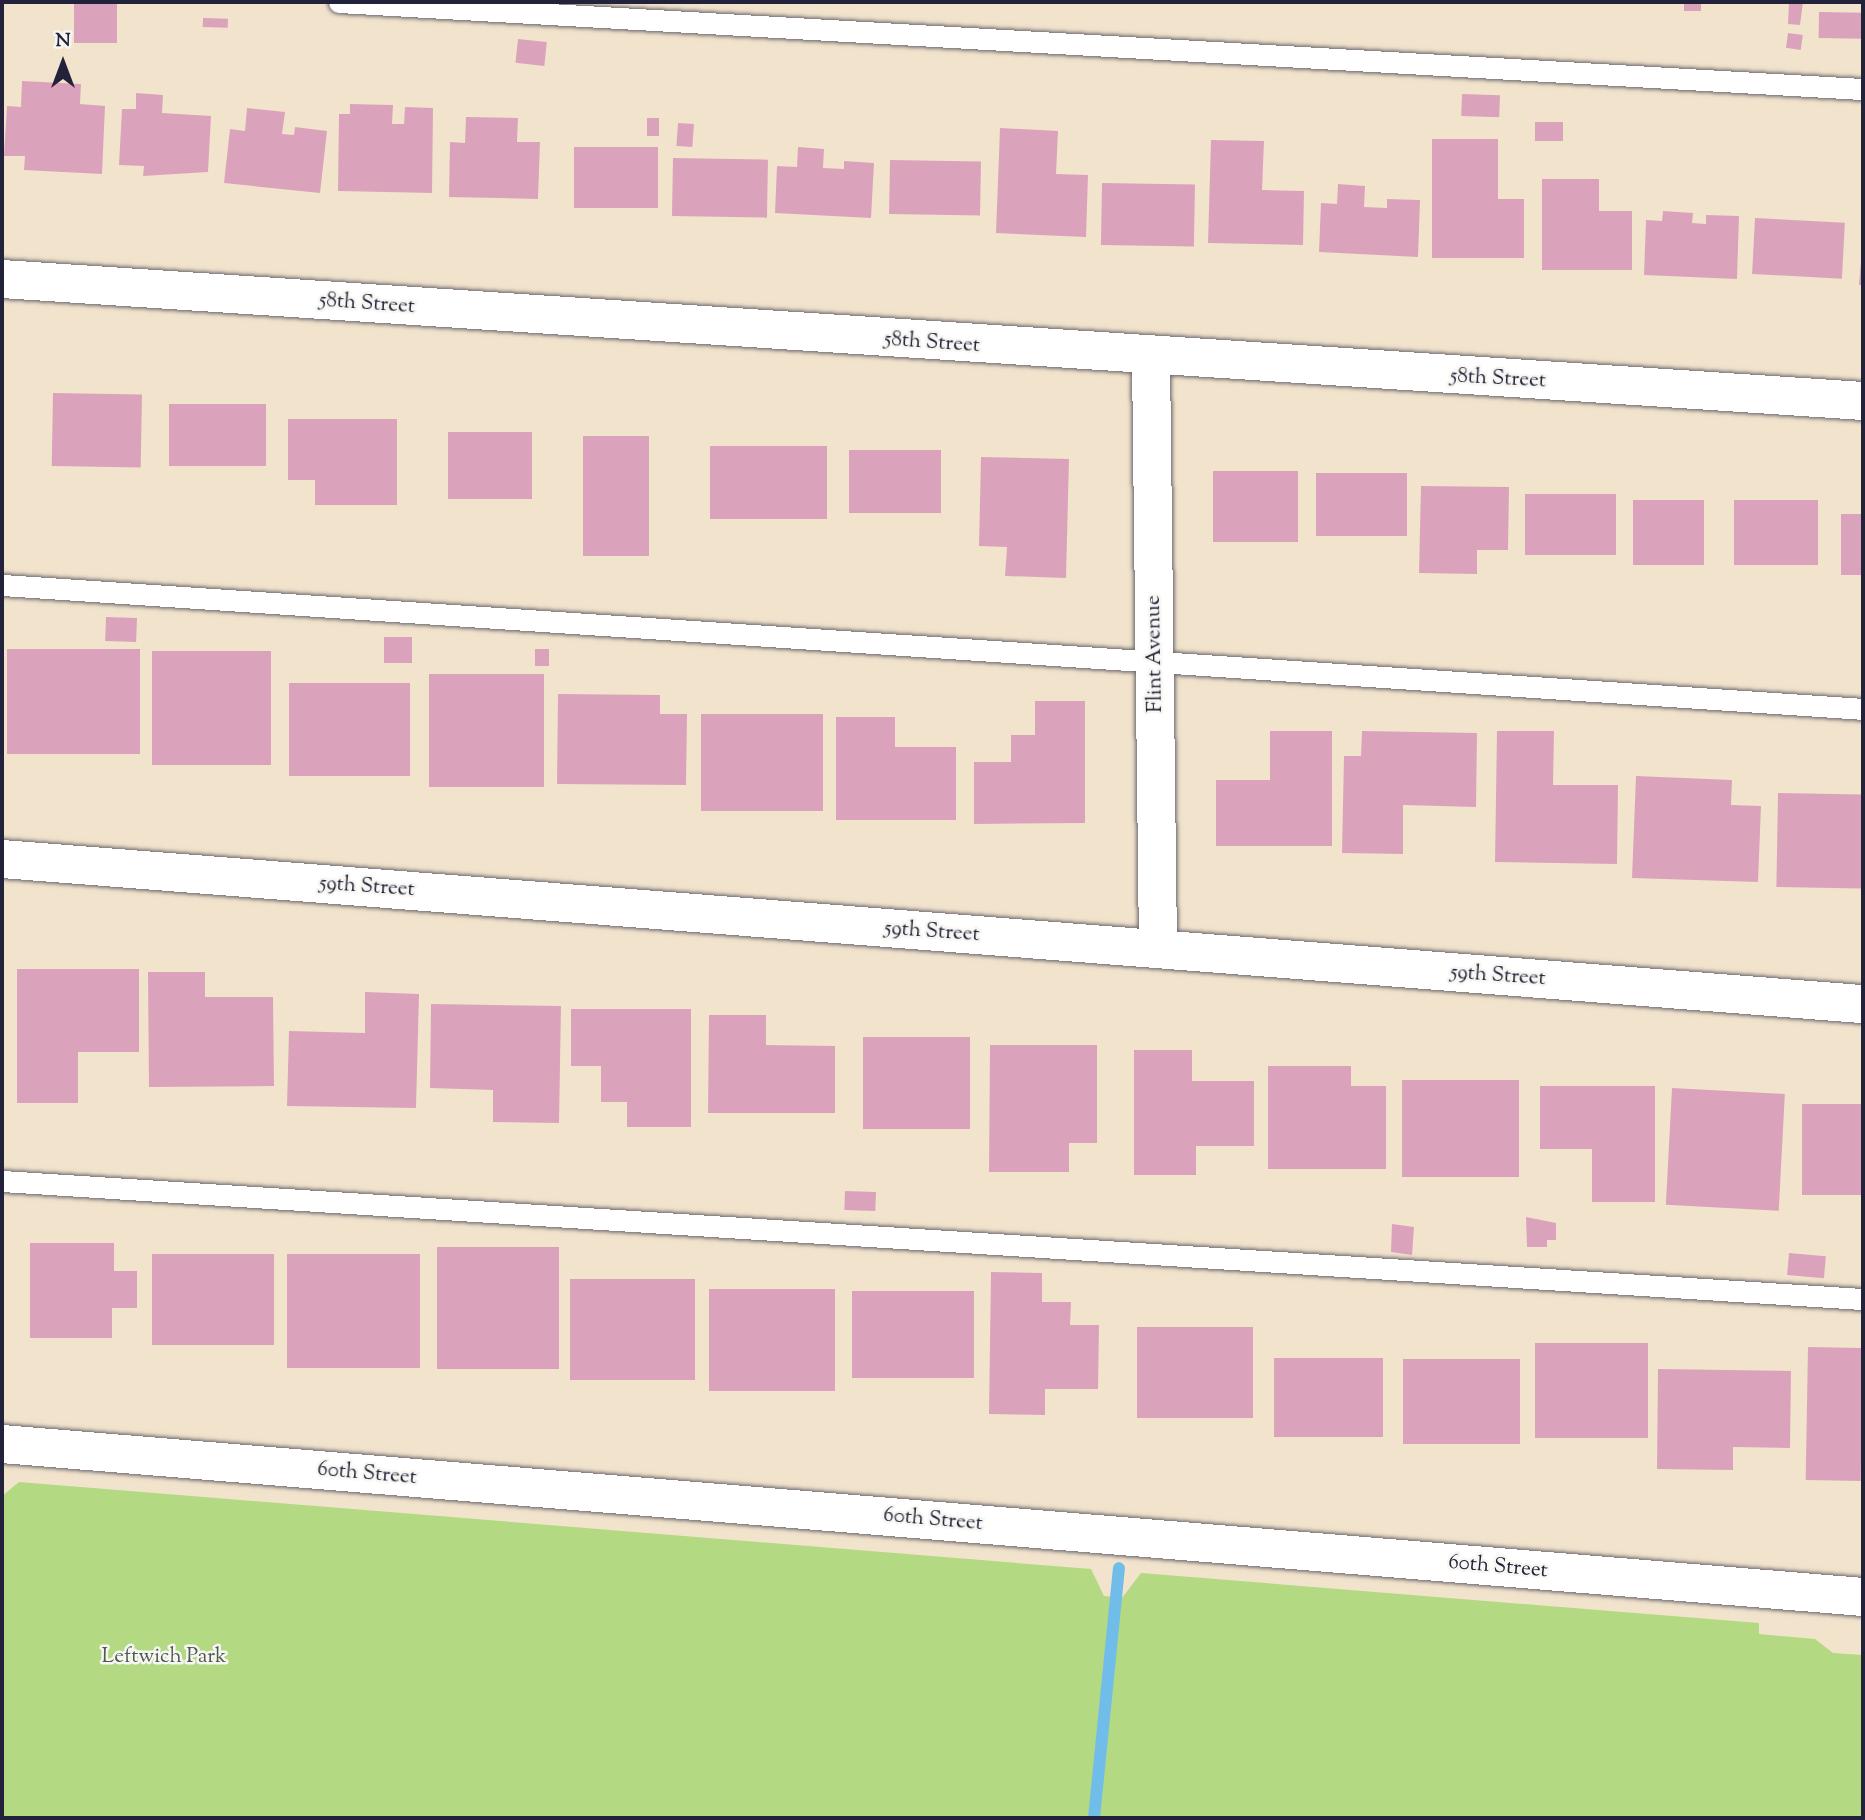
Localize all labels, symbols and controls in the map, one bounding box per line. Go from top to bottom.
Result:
north arrow [28,28,98,98]
text: N [55,28,71,55]
street label: 58th Street [318,288,416,320]
street label: 58th Street [883,327,981,359]
street label: 58th Street [1449,364,1547,394]
street label: Flint Avenue [1141,595,1169,713]
street label: 59th Street [318,871,416,903]
street label: 59th Street [883,916,981,948]
street label: 59th Street [1449,960,1547,992]
street label: 60th Street [316,1457,418,1491]
street label: 60th Street [882,1503,984,1537]
street label: 60th Street [1447,1550,1549,1584]
park label: Leftwich Park [102,1644,226,1670]

